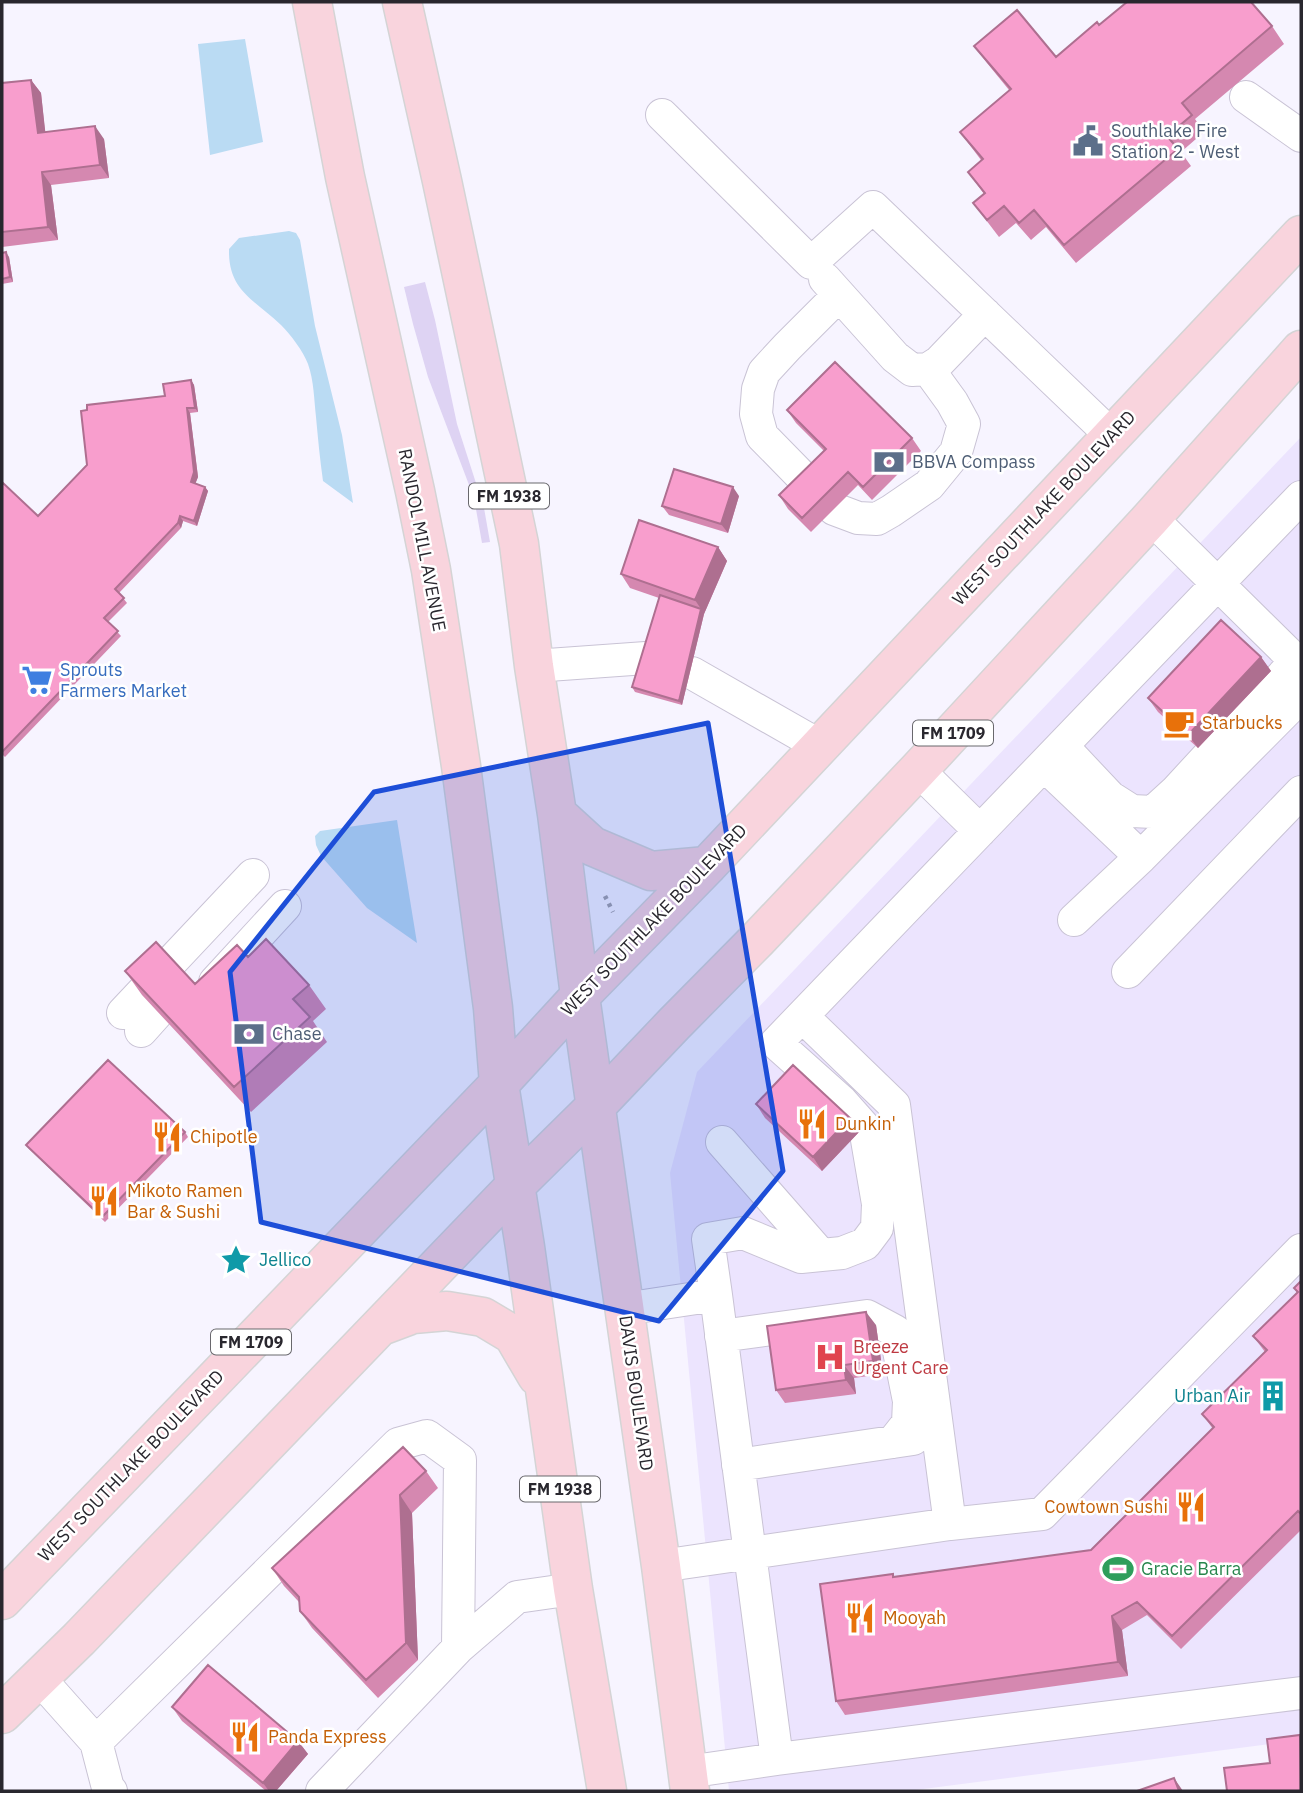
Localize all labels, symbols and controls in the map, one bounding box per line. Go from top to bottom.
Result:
place label: Southlake Fire Station 2 - West [1111,119,1240,163]
public building icon: Southlake Fire Station 2 - West [1071,124,1105,158]
street label: WEST SOUTHLAKE BOULEVARD [947,405,1140,610]
bank icon: BBVA Compass [872,445,906,479]
street label: RANDOL MILL AVENUE [393,447,451,633]
place label: BBVA Compass [912,450,1036,473]
road number: FM 1938 [469,484,549,509]
place label: Sprouts Farmers Market [60,658,187,702]
supermarket icon: Sprouts Farmers Market [20,663,54,697]
cafe icon: Starbucks [1162,706,1196,740]
place label: Starbucks [1202,711,1283,734]
road number: FM 1709 [913,720,993,746]
street label: WEST SOUTHLAKE BOULEVARD [556,819,752,1021]
bank icon: Chase [232,1017,266,1051]
place label: Chase [272,1022,322,1045]
restaurant icon: Dunkin' [795,1107,829,1141]
place label: Dunkin' [835,1112,896,1135]
restaurant icon: Chipotle [150,1120,184,1154]
place label: Chipotle [190,1125,258,1148]
place label: Mikoto Ramen Bar & Sushi [127,1179,243,1223]
restaurant icon: Mikoto Ramen Bar & Sushi [87,1184,121,1218]
place icon: Jellico [219,1243,253,1277]
place label: Jellico [259,1248,311,1271]
street label: DAVIS BOULEVARD [614,1314,659,1472]
road number: FM 1709 [211,1330,291,1354]
place label: Breeze Urgent Care [853,1335,949,1379]
hospital icon: Breeze Urgent Care [813,1340,847,1374]
street label: WEST SOUTHLAKE BOULEVARD [33,1365,229,1567]
building icon: Urban Air [1256,1379,1290,1413]
place label: Urban Air [1174,1384,1250,1407]
road number: FM 1938 [520,1476,600,1502]
restaurant icon: Cowtown Sushi [1174,1490,1208,1524]
place label: Cowtown Sushi [1044,1495,1168,1518]
sports icon: Gracie Barra [1101,1552,1135,1586]
place label: Gracie Barra [1141,1557,1242,1580]
restaurant icon: Mooyah [843,1601,877,1635]
place label: Mooyah [883,1606,946,1629]
restaurant icon: Panda Express [228,1720,262,1754]
place label: Panda Express [268,1725,387,1748]

